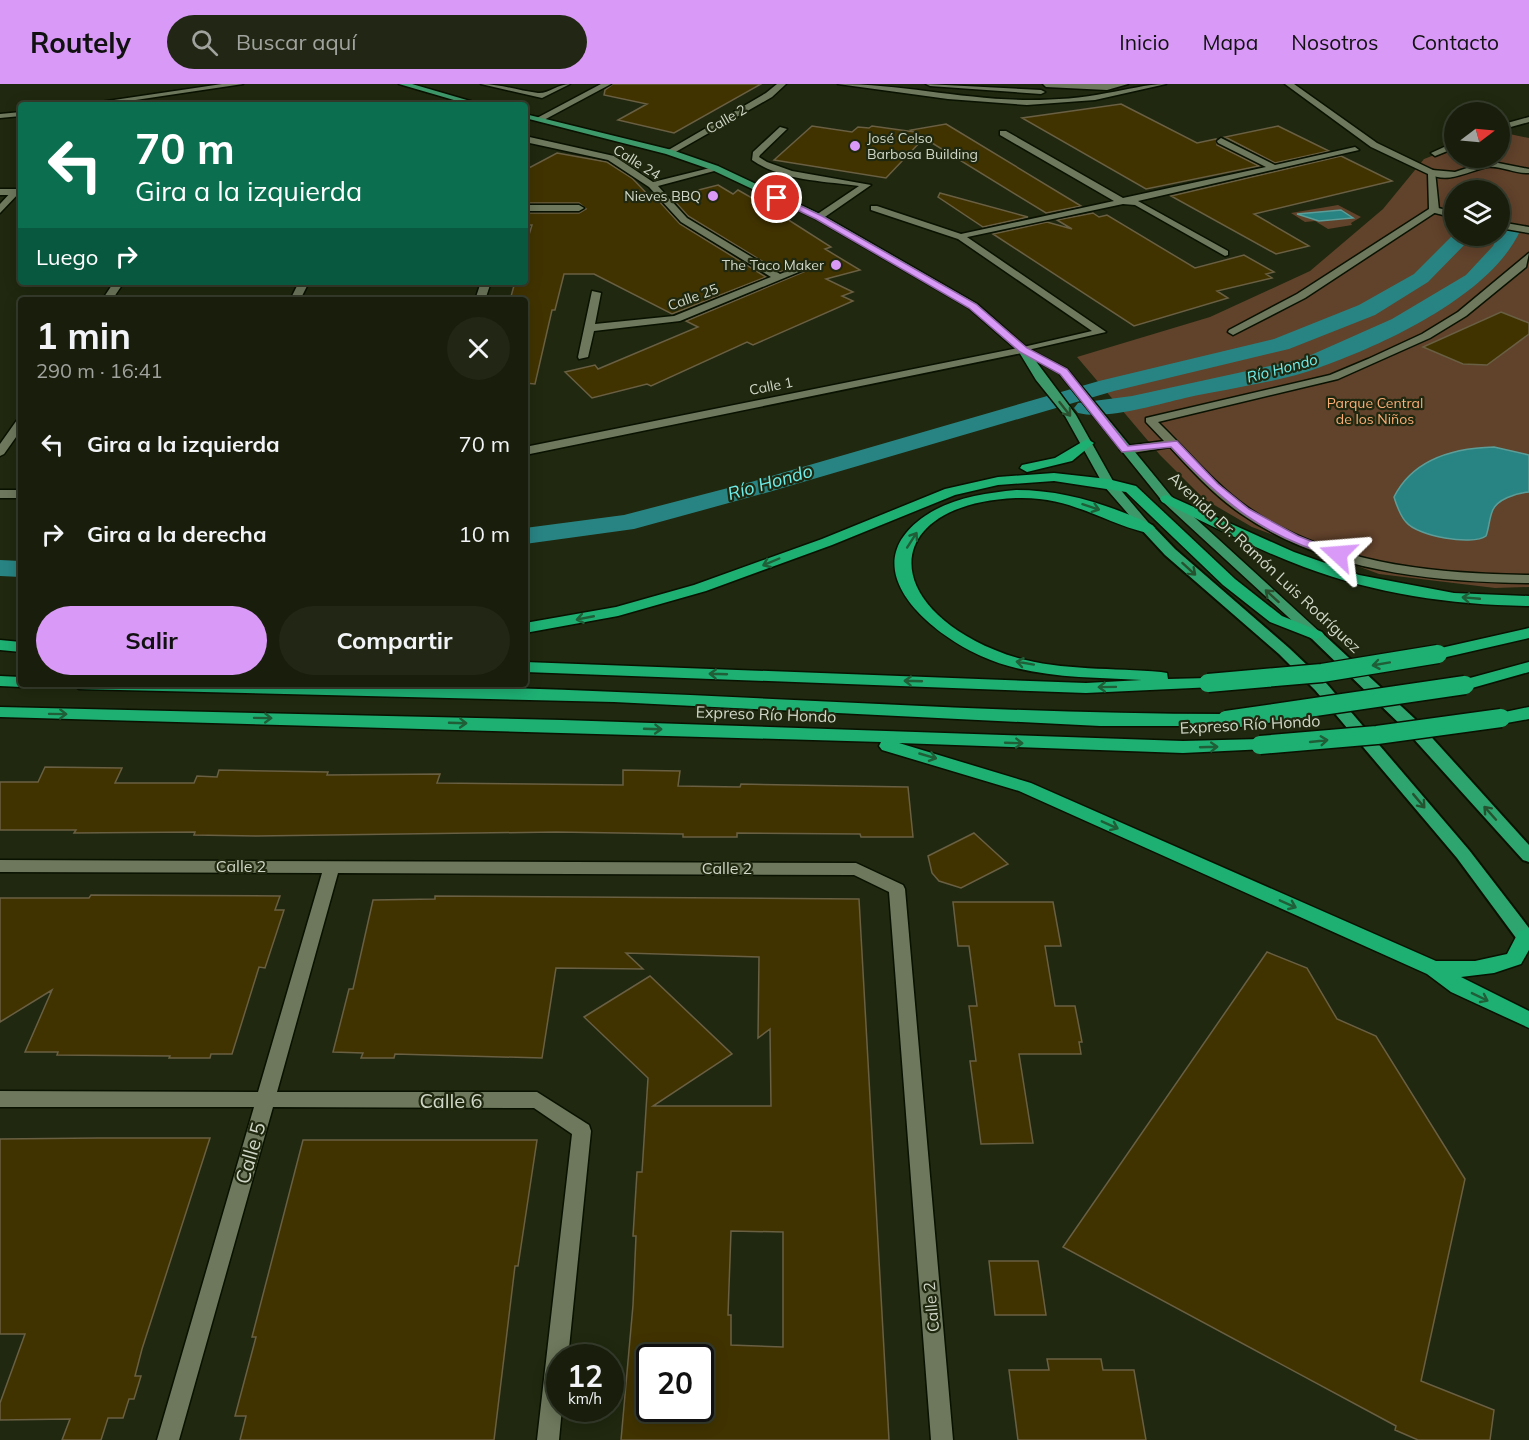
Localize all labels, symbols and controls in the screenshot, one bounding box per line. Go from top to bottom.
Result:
search box [167,15,587,69]
text: Routely [30,25,131,60]
icon: search [188,26,221,59]
text: Buscar aquí [236,28,357,56]
text: Inicio [1119,29,1169,55]
text: Mapa [1202,29,1258,55]
text: Nosotros [1291,29,1378,55]
text: Contacto [1411,29,1499,55]
street label: Calle 2 [702,100,750,138]
north arrow [1444,102,1510,168]
map controls [1444,102,1510,246]
text: 70 m [135,122,235,175]
icon: left [36,126,114,204]
place label: José Celso Barbosa Building [867,129,978,163]
marker: José Celso Barbosa Building [848,139,862,153]
street label: Calle 24 [610,140,665,184]
pin [751,172,802,223]
text: Gira a la izquierda [135,174,362,208]
button: layers [1444,180,1510,246]
icon: arrive [760,181,793,214]
place label: Nieves BBQ [624,187,701,205]
marker: Nieves BBQ [706,189,720,203]
icon: right [110,240,143,273]
text: Luego [36,243,98,271]
place label: The Taco Maker [722,256,825,274]
marker: The Taco Maker [829,258,843,272]
street label: Calle 25 [665,280,721,314]
text: 1 min [36,313,131,358]
button: close [447,317,510,380]
water label: Río Hondo [1244,349,1320,387]
text: 290 m · 16:41 [36,358,162,383]
street label: Calle 1 [748,373,794,399]
park label: Parque Central de los Niños [1327,394,1423,428]
one-way arrow [1059,401,1072,417]
icon: left [36,428,69,461]
text: Gira a la izquierda [87,430,280,458]
text: 70 m [459,430,510,458]
water label: Río Hondo [725,459,815,505]
street label: Avenida Dr. Ramón Luis Rodríguez [1164,467,1366,657]
one-way arrow [1081,502,1100,513]
icon: right [36,518,69,551]
text: Gira a la derecha [87,520,267,548]
text: 10 m [459,520,510,548]
position arrow [1306,522,1370,586]
one-way arrow [906,531,919,548]
one-way arrow [763,557,781,569]
one-way arrow [1181,562,1196,576]
one-way arrow [1265,589,1280,603]
one-way arrow [1461,592,1481,603]
button: Salir [36,606,267,675]
button: Compartir [279,606,510,675]
one-way arrow [575,613,595,624]
one-way arrow [1015,658,1035,669]
one-way arrow [1371,659,1391,670]
one-way arrow [708,669,728,680]
one-way arrow [903,676,923,687]
one-way arrow [1098,681,1118,693]
street label: Expreso Río Hondo [695,702,837,726]
one-way arrow [48,708,68,719]
street label: Expreso Río Hondo [1179,710,1321,738]
one-way arrow [252,712,272,723]
one-way arrow [447,717,467,728]
one-way arrow [642,724,662,735]
one-way arrow [1308,735,1328,746]
one-way arrow [1004,737,1024,748]
one-way arrow [1199,741,1219,752]
one-way arrow [918,751,937,762]
one-way arrow [1412,793,1425,809]
one-way arrow [1483,805,1497,820]
one-way arrow [1101,820,1119,832]
street label: Calle 2 [216,856,266,876]
street label: Calle 2 [702,858,752,878]
one-way arrow [1279,899,1297,911]
one-way arrow [1471,991,1489,1003]
street label: Calle 6 [420,1088,482,1113]
street label: Calle 5 [229,1119,271,1187]
street label: Calle 2 [919,1281,943,1333]
speed limit sign: 20 [636,1344,714,1422]
text: 12 [567,1357,603,1395]
text: km/h [568,1389,602,1408]

